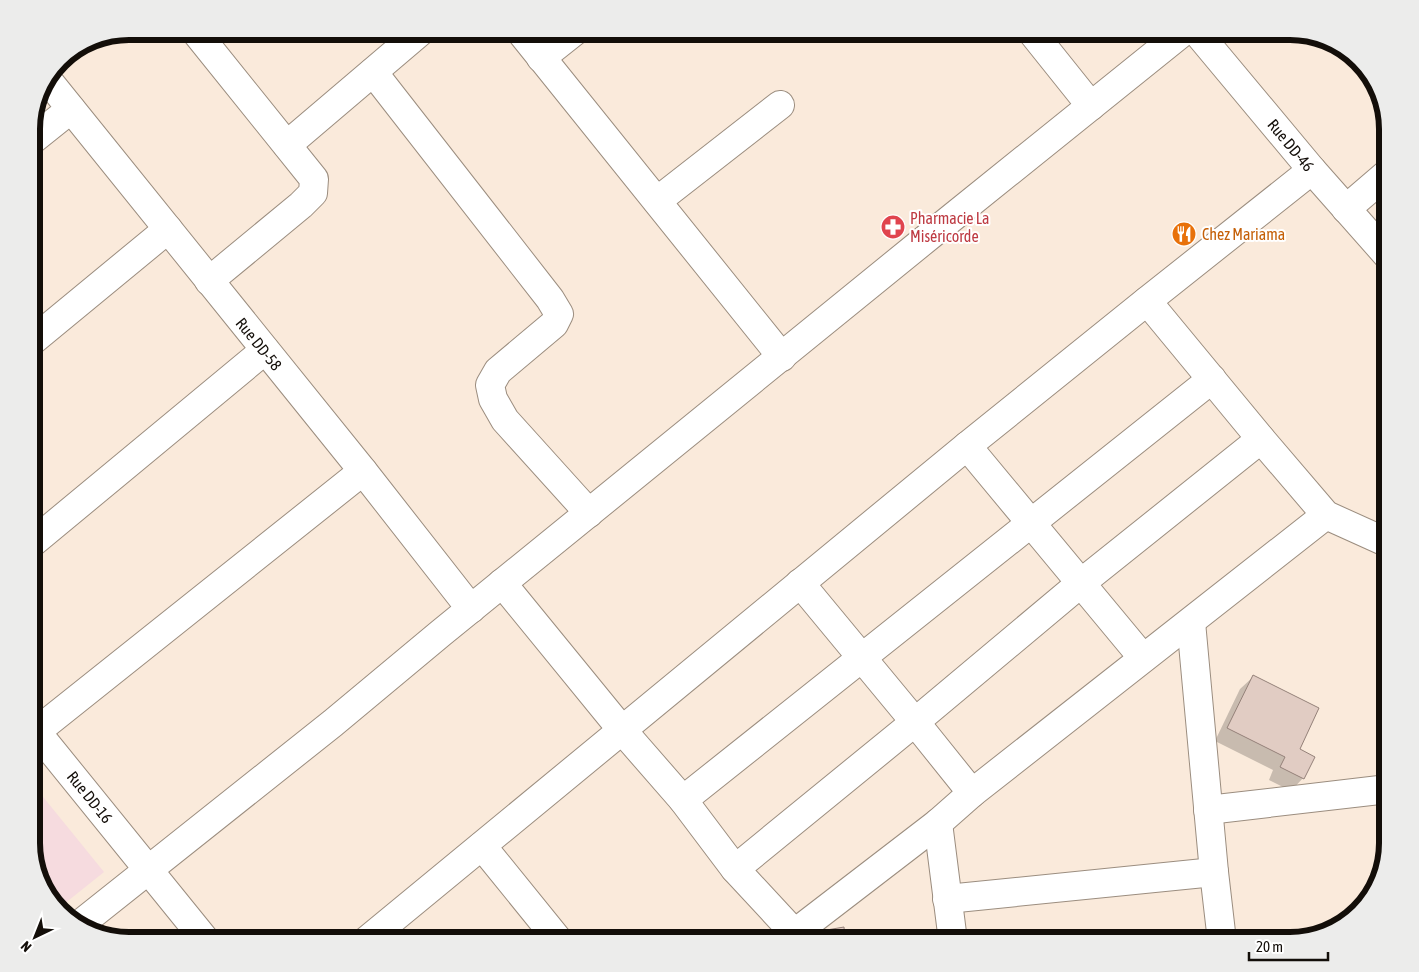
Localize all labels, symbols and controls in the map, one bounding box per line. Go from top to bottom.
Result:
street label: Rue DD-46 [1264,115,1318,175]
place label: Pharmacie La Miséricorde [910,209,989,245]
pharmacy icon: Pharmacie La Miséricorde [880,214,906,240]
restaurant icon: Chez Mariama [1171,221,1197,247]
place label: Chez Mariama [1202,225,1285,243]
street label: Rue DD-58 [232,314,286,374]
street label: Rue DD-16 [64,767,116,827]
north arrow [10,912,60,962]
scale bar [1249,930,1328,962]
text: N [18,938,35,955]
text: 20 m [1256,938,1283,955]

